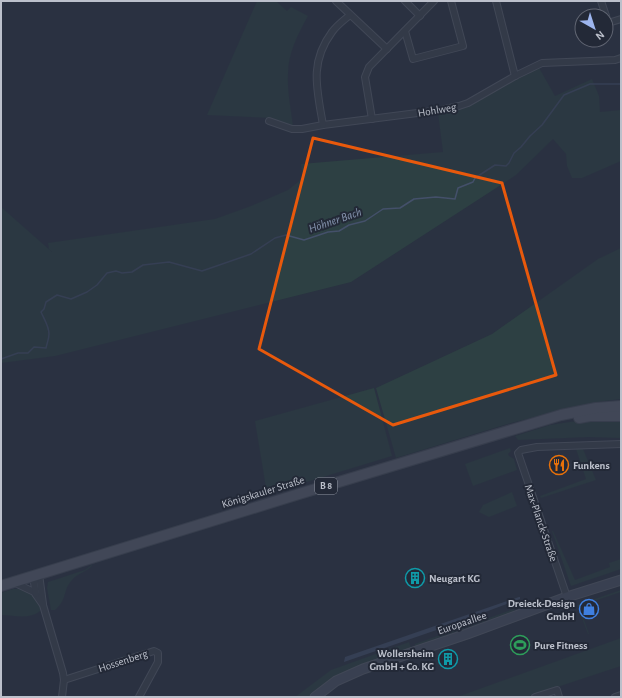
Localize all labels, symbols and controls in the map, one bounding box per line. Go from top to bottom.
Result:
north arrow [574,8,614,48]
text: N [594,29,606,42]
street label: Hohlweg [417,101,458,119]
water label: Höhner Bach [307,205,363,235]
restaurant icon: Funkens [548,454,570,476]
place label: Funkens [573,460,610,471]
street label: Königskauler Straße [220,474,306,510]
road number: B 8 [315,478,337,494]
street label: Max-Planck-Straße [523,483,559,563]
building icon: Neugart KG [404,567,426,589]
place label: Neugart KG [429,573,480,584]
place label: Dreieck-Design GmbH [508,598,575,622]
shop icon: Dreieck-Design GmbH [578,598,600,620]
street label: Europaallee [436,610,488,636]
sports icon: Pure Fitness [509,634,531,656]
place label: Pure Fitness [534,640,587,651]
street label: Hossenberg [97,648,150,674]
place label: Wollersheim GmbH + Co. KG [369,648,434,672]
building icon: Wollersheim GmbH + Co. KG [437,648,459,670]

